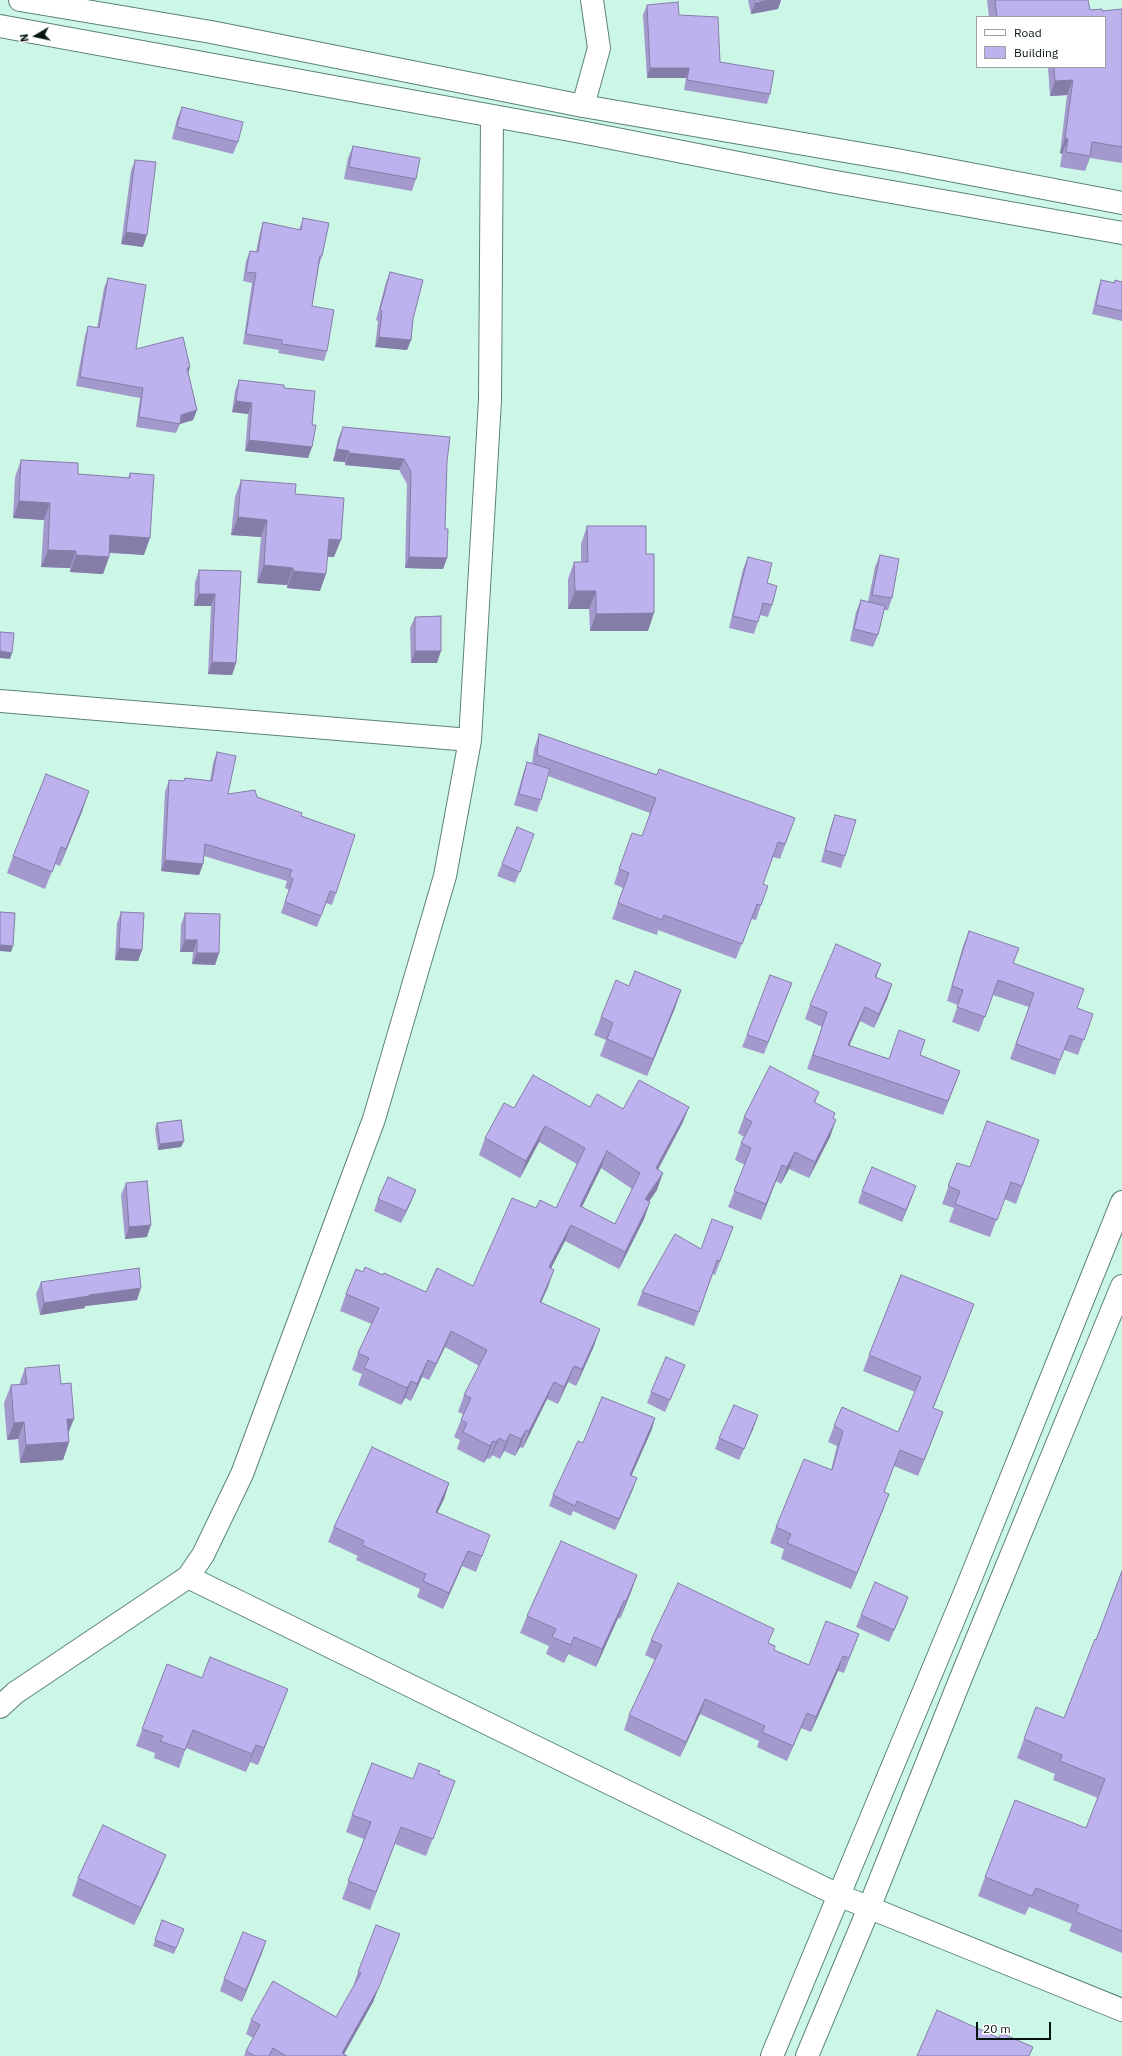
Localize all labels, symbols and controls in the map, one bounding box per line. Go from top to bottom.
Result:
north arrow [16,16,56,56]
legend [976,16,1106,68]
text: Road [1014,25,1042,40]
text: N [17,33,32,43]
text: Building [1014,45,1058,60]
scale bar [978,2014,1053,2040]
text: 20 m [983,2021,1011,2036]

